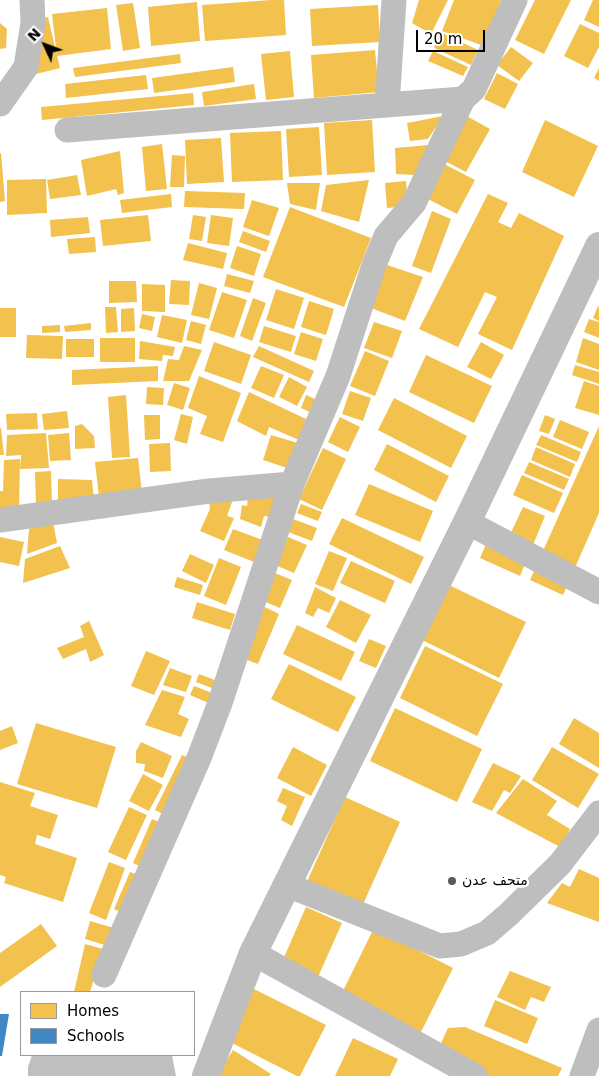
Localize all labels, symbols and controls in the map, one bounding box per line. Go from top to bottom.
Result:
north arrow [20,20,70,70]
scale bar [419,20,488,52]
text: N [24,25,44,45]
text: 20 m [424,30,462,48]
place label: متحف عدن [462,873,528,889]
marker: متحف عدن [446,875,458,887]
legend [20,991,195,1056]
text: Homes [67,1002,119,1020]
text: Schools [67,1027,125,1045]

